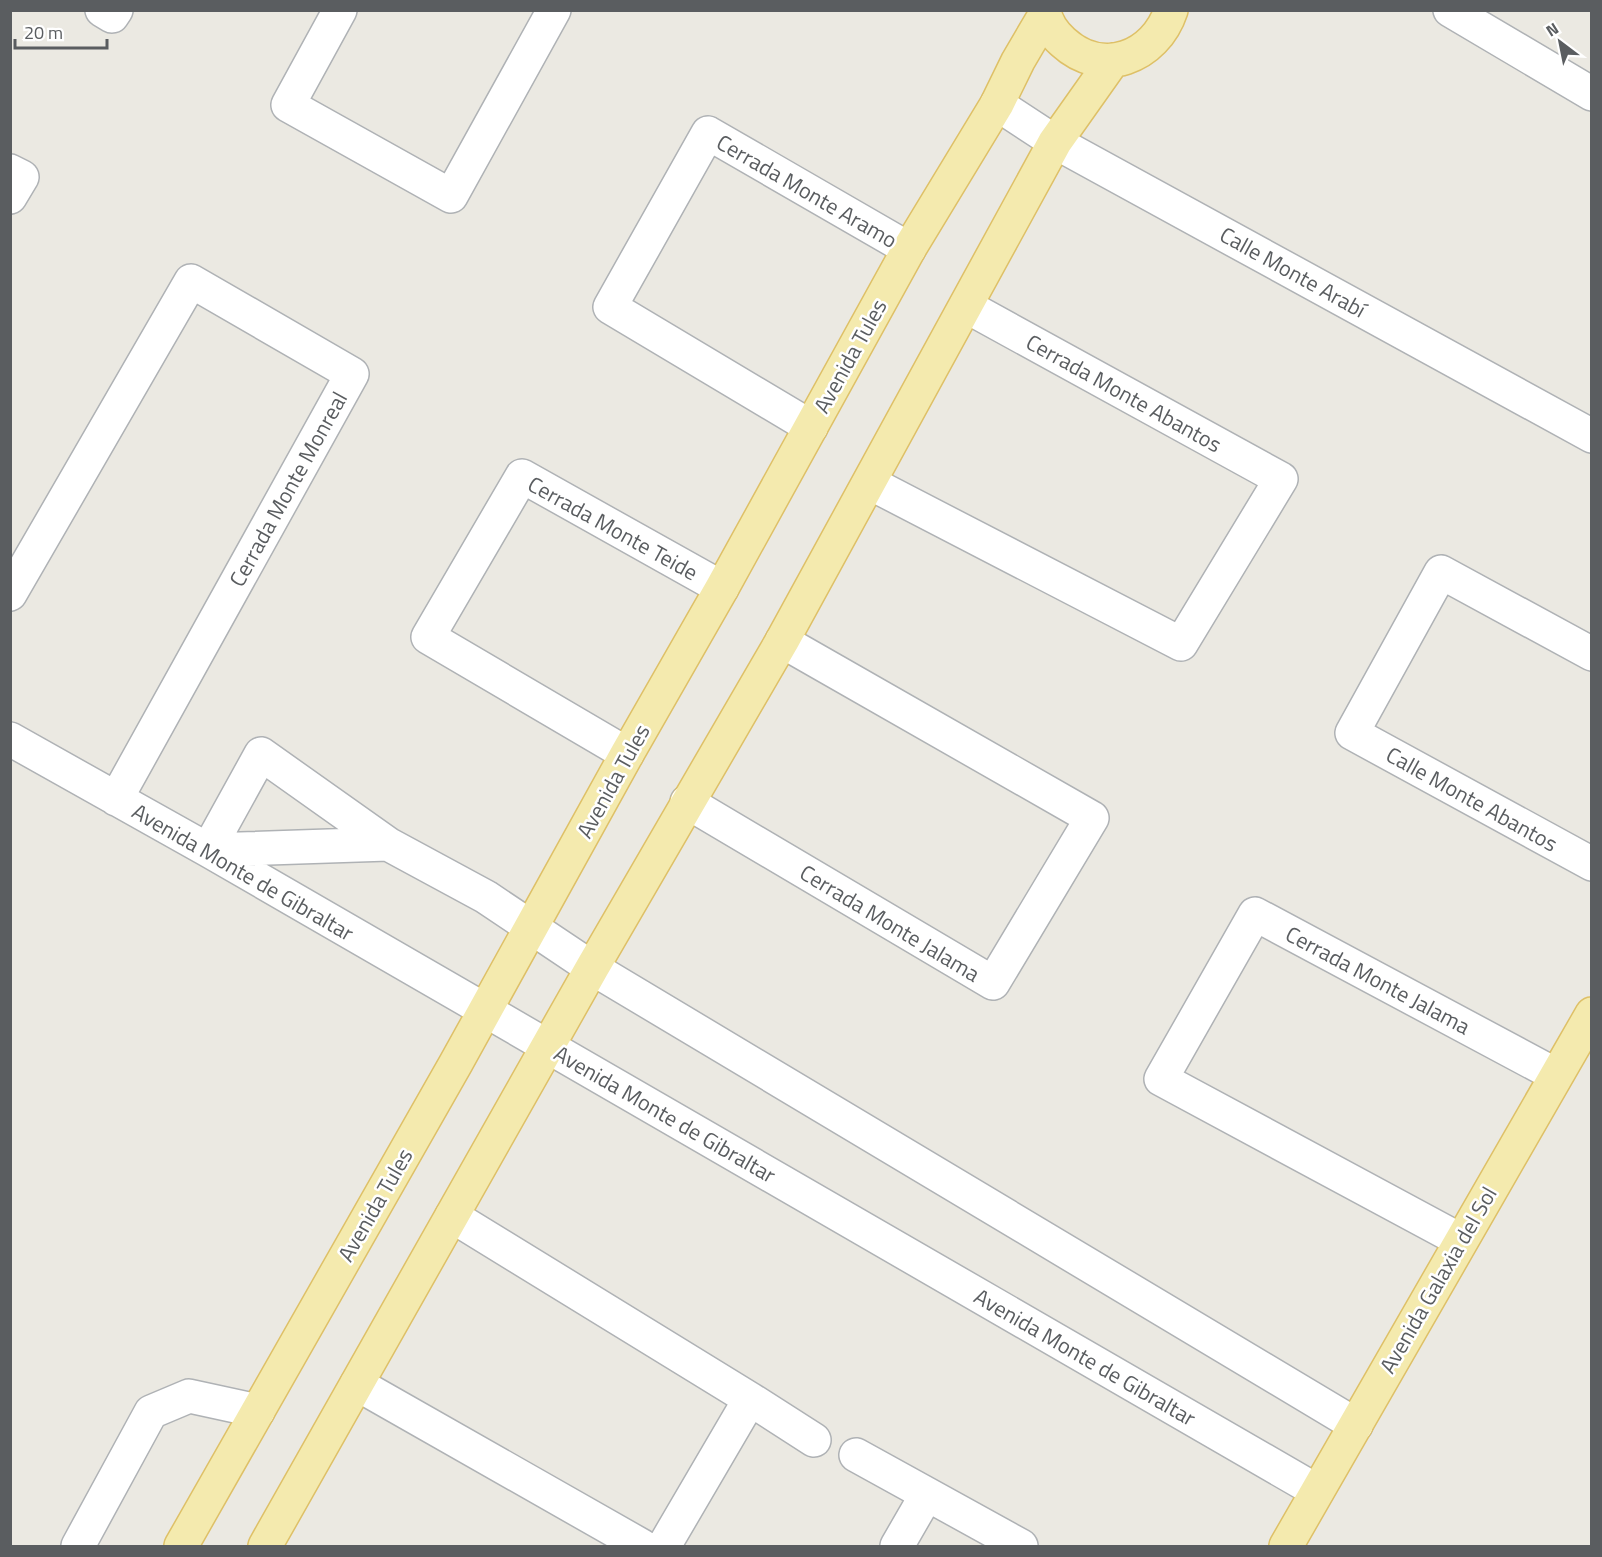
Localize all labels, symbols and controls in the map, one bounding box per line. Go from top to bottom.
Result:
scale bar [15,12,106,50]
north arrow [1530,12,1590,72]
text: N [1541,16,1563,42]
text: 20 m [24,19,63,46]
street label: Cerrada Monte Aramo [710,125,904,257]
street label: Calle Monte Arabí [1214,218,1374,327]
street label: Avenida Tules [805,293,895,419]
street label: Cerrada Monte Abantos [1020,325,1228,461]
street label: Cerrada Monte Monreal [220,385,356,593]
street label: Cerrada Monte Teide [522,467,704,589]
street label: Avenida Tules [568,718,658,844]
street label: Calle Monte Abantos [1380,738,1564,860]
street label: Avenida Monte de Gibraltar [126,794,361,950]
street label: Cerrada Monte Jalama [793,856,987,990]
street label: Cerrada Monte Jalama [1280,917,1476,1043]
street label: Avenida Monte de Gibraltar [548,1036,783,1192]
street label: Avenida Tules [329,1142,421,1268]
street label: Avenida Galaxia del Sol [1371,1180,1505,1380]
street label: Avenida Monte de Gibraltar [968,1279,1203,1435]

